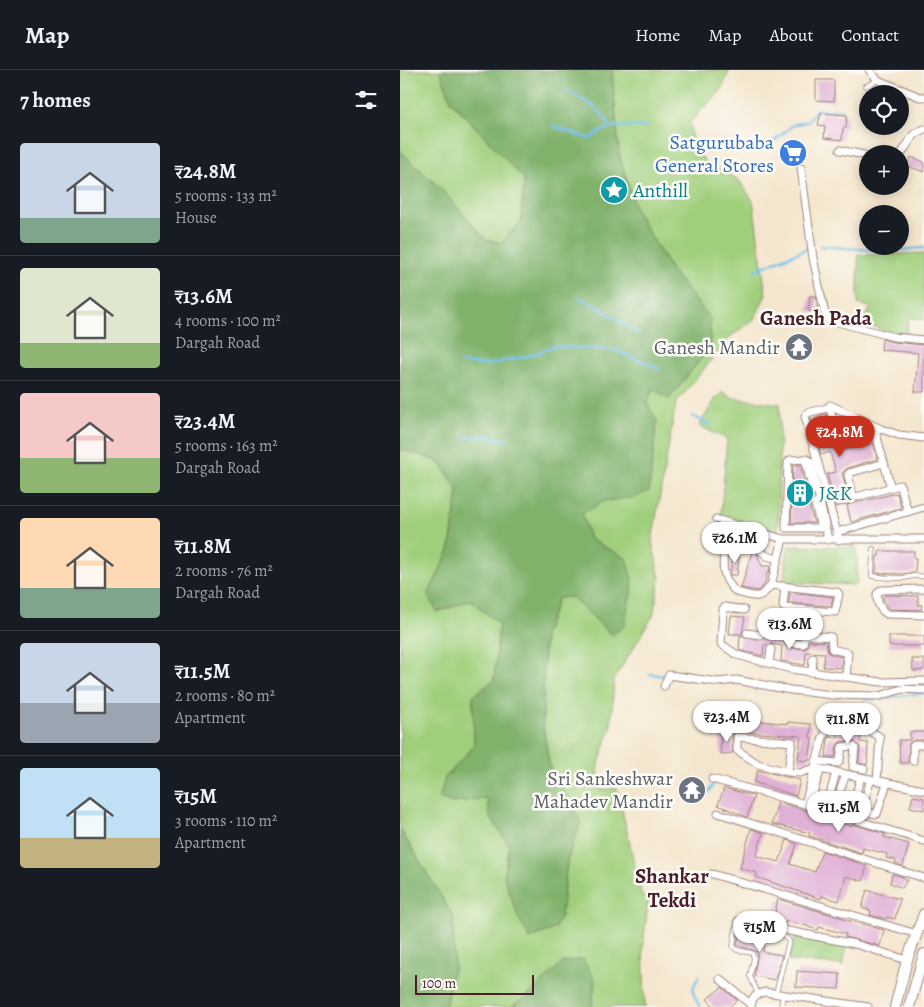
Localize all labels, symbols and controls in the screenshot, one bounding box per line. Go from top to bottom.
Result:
text: Map [25,19,69,51]
text: Home [635,23,680,47]
text: Map [708,23,741,47]
text: About [769,23,813,47]
text: Contact [841,23,899,47]
map controls [859,85,909,255]
button: locate [859,85,909,135]
text: 7 homes [20,86,91,114]
icon: filters [352,86,380,114]
place label: Satgurubaba General Stores [655,129,775,179]
supermarket icon: Satgurubaba General Stores [778,138,808,168]
button: + [859,145,909,195]
text: ₹24.8M [175,157,236,185]
icon: home [60,163,120,223]
place icon: Anthill [599,175,629,205]
place label: Anthill [632,177,688,204]
text: 5 rooms · 133 m² [175,185,277,207]
button: − [859,205,909,255]
text: House [175,207,217,229]
text: ₹13.6M [175,282,233,310]
icon: home [60,288,120,348]
district label: Ganesh Pada [760,304,873,332]
text: 4 rooms · 100 m² [175,310,281,332]
text: Dargah Road [175,332,260,354]
temple icon: Ganesh Mandir [784,332,814,362]
place label: Ganesh Mandir [654,334,780,361]
text: ₹23.4M [175,407,235,435]
icon: home [60,413,120,473]
pin: ₹24.8M [799,416,881,458]
text: ₹24.8M [817,421,863,443]
text: 5 rooms · 163 m² [175,435,277,457]
text: Dargah Road [175,457,260,479]
building icon: J&K [785,478,815,508]
place label: J&K [819,480,853,507]
pin: ₹26.1M [694,522,776,564]
text: ₹26.1M [713,527,757,549]
text: ₹11.8M [175,532,231,560]
icon: home [60,538,120,598]
text: 2 rooms · 76 m² [175,560,273,582]
text: Dargah Road [175,582,260,604]
pin: ₹13.6M [749,608,831,650]
text: ₹13.6M [768,613,812,635]
text: ₹11.5M [175,657,230,685]
icon: home [60,663,120,723]
text: 2 rooms · 80 m² [175,685,275,707]
pin: ₹23.4M [686,700,768,743]
pin: ₹11.8M [807,702,889,745]
text: ₹23.4M [704,706,750,728]
text: Apartment [175,707,246,729]
text: ₹11.8M [827,708,869,730]
place label: Sri Sankeshwar Mahadev Mandir [533,765,673,815]
temple icon: Sri Sankeshwar Mahadev Mandir [677,775,707,805]
text: ₹15M [175,782,217,810]
icon: home [60,788,120,848]
pin: ₹11.5M [798,790,880,833]
text: ₹11.5M [818,796,860,818]
text: 3 rooms · 110 m² [175,810,277,832]
text: Apartment [175,832,246,854]
district label: Shankar Tekdi [635,862,709,914]
pin: ₹15M [730,910,790,953]
text: ₹15M [744,916,776,938]
scale bar [415,972,534,995]
text: 100 m [422,974,456,993]

